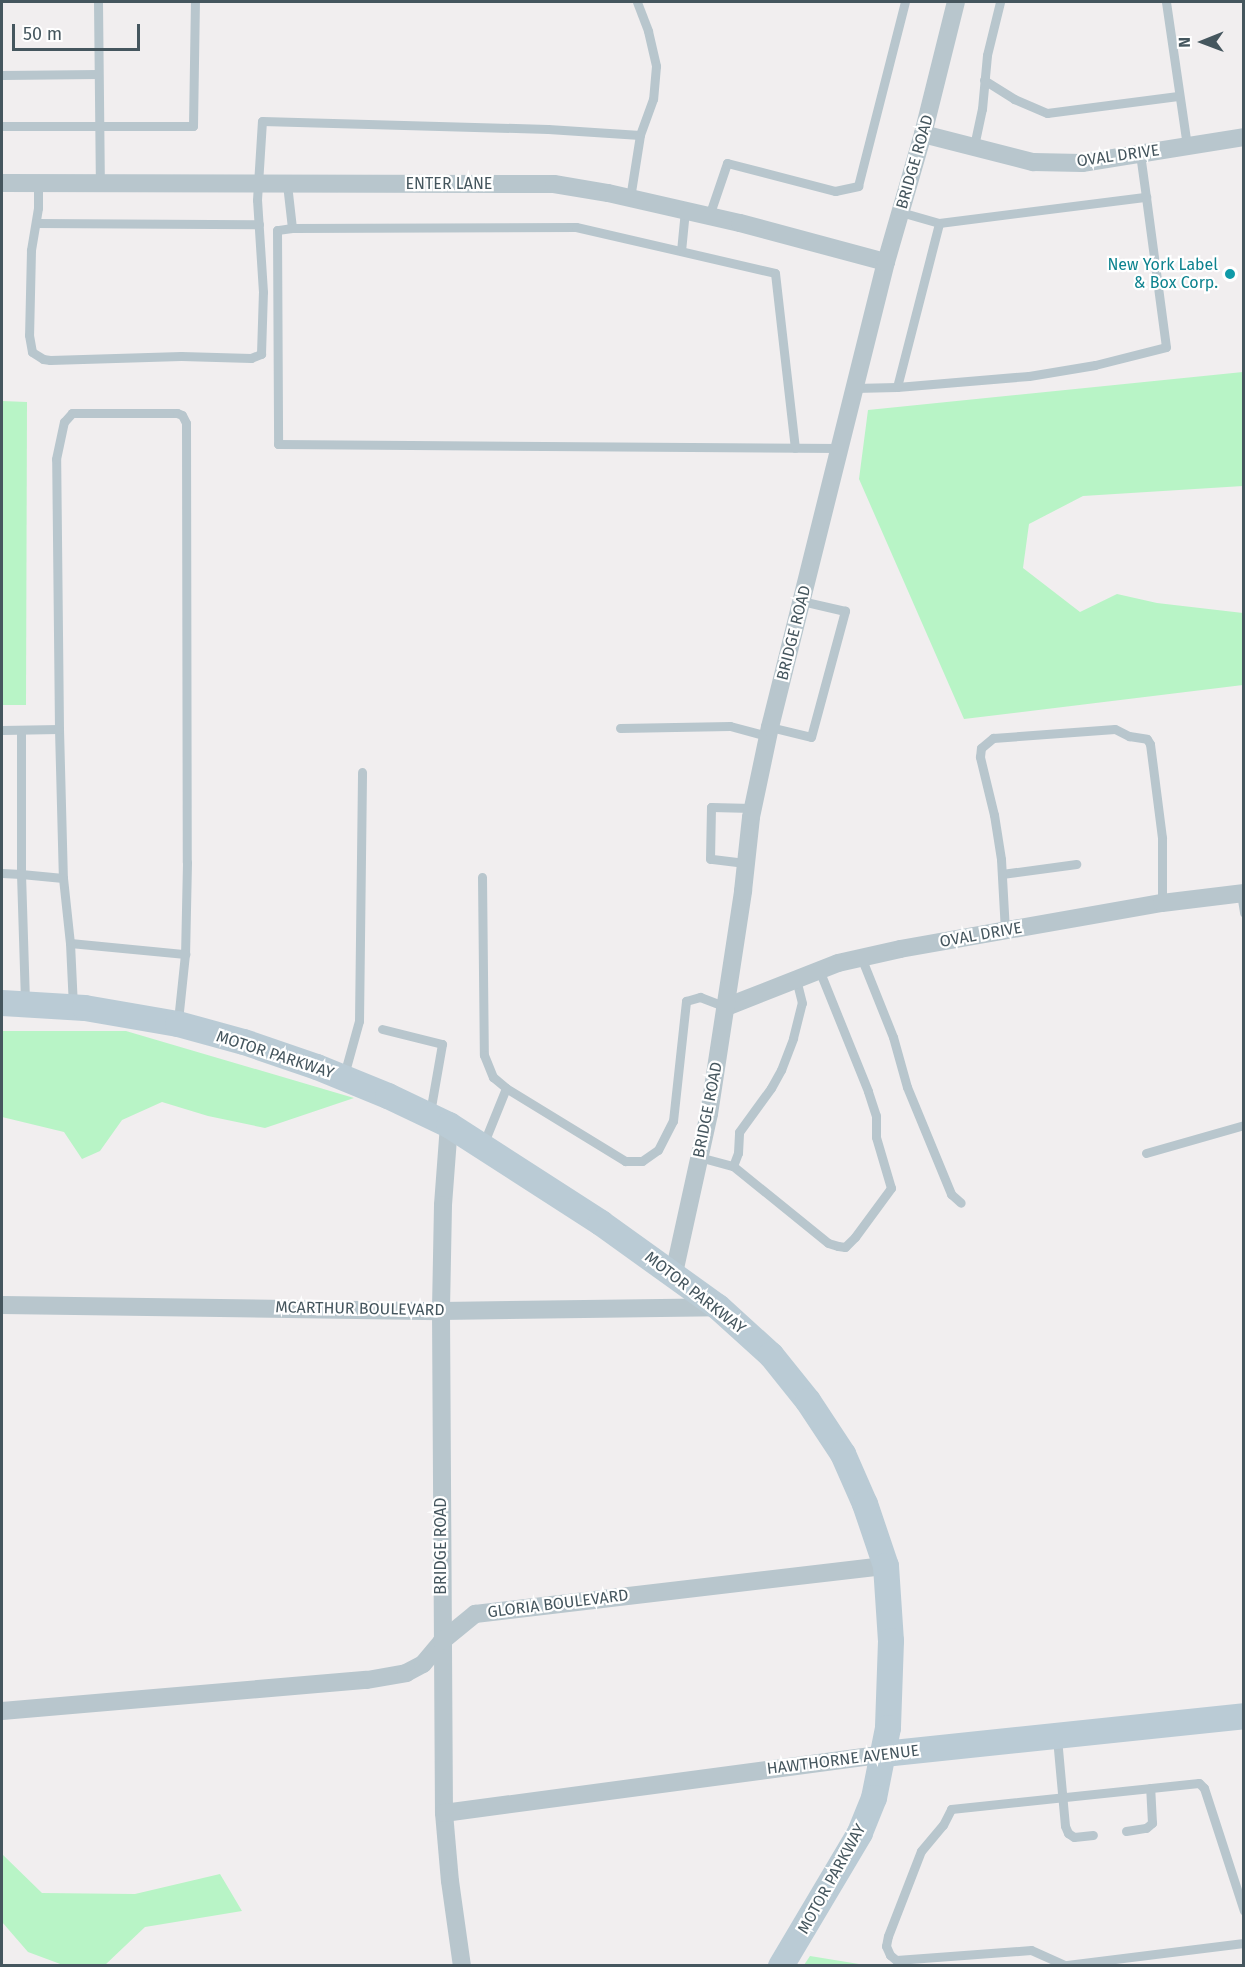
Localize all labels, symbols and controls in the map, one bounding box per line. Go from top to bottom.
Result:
scale bar [15,12,142,50]
north arrow [1173,12,1233,72]
text: 50 m [23,23,62,45]
text: N [1175,37,1194,48]
street label: BRIDGE ROAD [892,113,938,211]
street label: OVAL DRIVE [1075,141,1161,171]
street label: ENTER LANE [406,174,492,194]
place label: New York Label & Box Corp. [1107,255,1218,293]
marker: New York Label & Box Corp. [1223,267,1237,281]
street label: BRIDGE ROAD [773,583,815,683]
street label: OVAL DRIVE [938,918,1024,952]
street label: MOTOR PARKWAY [214,1027,336,1083]
street label: BRIDGE ROAD [689,1060,727,1160]
street label: MOTOR PARKWAY [641,1248,749,1338]
street label: MCARTHUR BOULEVARD [275,1298,445,1320]
street label: BRIDGE ROAD [431,1497,451,1595]
street label: GLORIA BOULEVARD [486,1586,630,1622]
street label: HAWTHORNE AVENUE [766,1741,920,1779]
street label: MOTOR PARKWAY [794,1821,870,1937]

